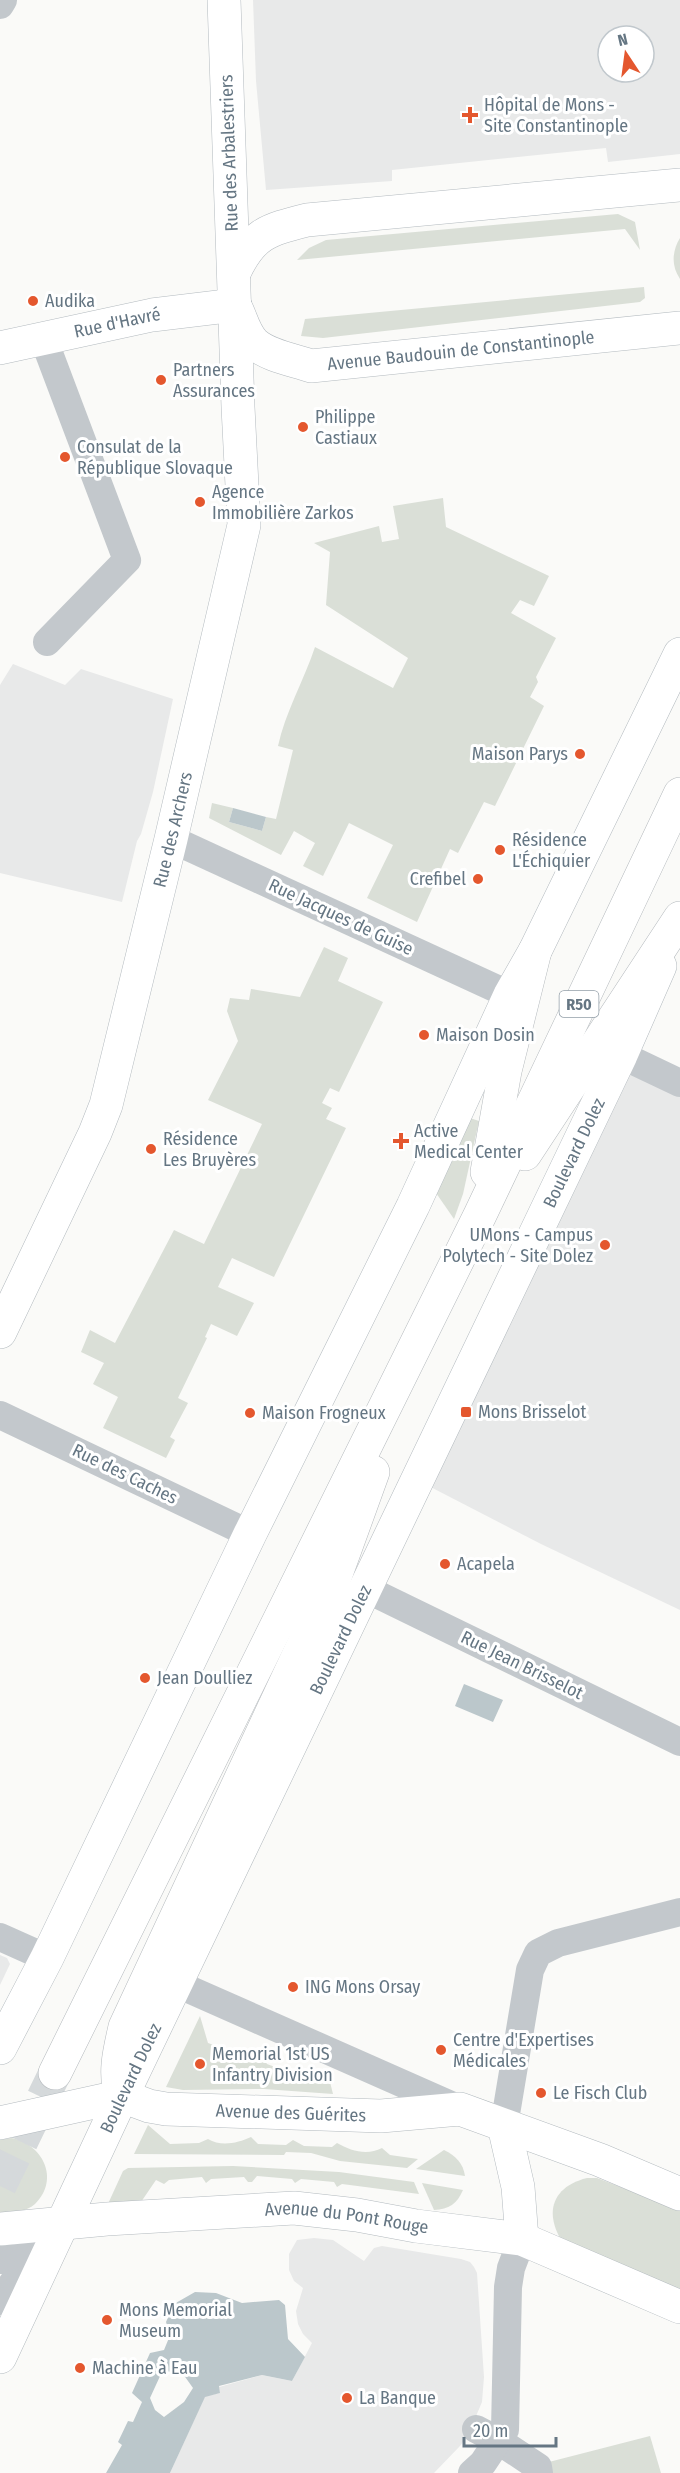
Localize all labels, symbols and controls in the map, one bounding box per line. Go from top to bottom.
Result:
north arrow [596,24,656,84]
text: N [616,30,630,50]
street label: Rue des Arbalestriers [215,74,243,232]
place label: Hôpital de Mons - Site Constantinople [484,94,628,137]
marker: Hôpital de Mons - Site Constantinople [461,106,479,124]
place label: Audika [45,290,95,312]
marker: Audika [26,294,40,308]
street label: Rue d'Havré [72,303,162,343]
street label: Avenue Baudouin de Constantinople [326,326,596,375]
place label: Partners Assurances [173,359,255,402]
marker: Partners Assurances [154,373,168,387]
place label: Philippe Castiaux [315,406,377,449]
marker: Philippe Castiaux [296,420,310,434]
place label: Consulat de la République Slovaque [77,436,233,479]
marker: Consulat de la République Slovaque [58,450,72,464]
place label: Agence Immobilière Zarkos [212,481,354,524]
marker: Agence Immobilière Zarkos [193,495,207,509]
place label: Maison Parys [472,743,568,765]
marker: Maison Parys [573,747,587,761]
street label: Rue des Archers [149,769,197,890]
place label: Résidence L'Échiquier [512,829,591,872]
marker: Résidence L'Échiquier [493,843,507,857]
place label: Crefibel [410,868,466,890]
marker: Crefibel [471,872,485,886]
street label: Rue Jacques de Guise [265,874,417,960]
road number: R50 [560,991,598,1017]
place label: Maison Dosin [436,1024,535,1046]
marker: Maison Dosin [417,1028,431,1042]
street label: Boulevard Dolez [538,1094,610,1211]
place label: Active Medical Center [414,1120,524,1163]
place label: Résidence Les Bruyères [163,1128,256,1171]
marker: Active Medical Center [392,1132,410,1150]
marker: Résidence Les Bruyères [144,1142,158,1156]
place label: UMons - Campus Polytech - Site Dolez [443,1224,593,1267]
marker: UMons - Campus Polytech - Site Dolez [598,1238,612,1252]
place label: Mons Brisselot [478,1401,587,1423]
place label: Maison Frogneux [262,1402,386,1424]
marker: Mons Brisselot [459,1405,473,1419]
marker: Maison Frogneux [243,1406,257,1420]
street label: Rue des Caches [69,1439,181,1509]
place label: Acapela [457,1553,515,1575]
marker: Acapela [438,1557,452,1571]
street label: Boulevard Dolez [305,1581,376,1698]
street label: Rue Jean Brisselot [457,1626,587,1704]
place label: Jean Doulliez [157,1667,252,1689]
marker: Jean Doulliez [138,1671,152,1685]
place label: ING Mons Orsay [305,1976,420,1998]
marker: ING Mons Orsay [286,1980,300,1994]
street label: Boulevard Dolez [95,2020,166,2137]
place label: Centre d'Expertises Médicales [453,2029,594,2072]
place label: Memorial 1st US Infantry Division [212,2043,333,2086]
marker: Centre d'Expertises Médicales [434,2043,448,2057]
marker: Memorial 1st US Infantry Division [193,2057,207,2071]
place label: Le Fisch Club [553,2082,647,2104]
marker: Le Fisch Club [534,2086,548,2100]
street label: Avenue des Guérites [215,2100,367,2127]
street label: Avenue du Pont Rouge [264,2197,430,2238]
place label: Mons Memorial Museum [119,2299,232,2342]
marker: Mons Memorial Museum [100,2313,114,2327]
place label: Machine à Eau [92,2357,197,2379]
marker: Machine à Eau [73,2361,87,2375]
place label: La Banque [359,2387,436,2409]
marker: La Banque [340,2391,354,2405]
scale bar [464,2410,556,2448]
text: 20 m [473,2420,508,2442]

